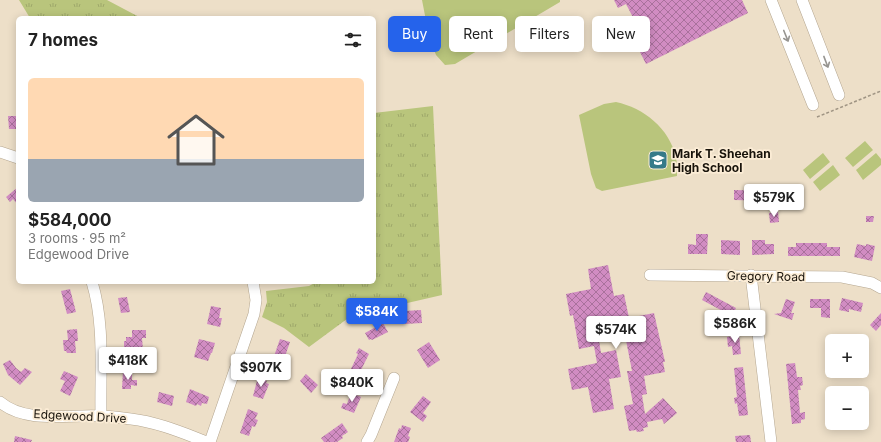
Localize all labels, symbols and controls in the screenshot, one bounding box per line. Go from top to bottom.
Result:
chip: Buy [388,16,441,52]
chip: Rent [449,16,507,52]
chip: Filters [515,16,584,52]
chip: New [592,16,650,52]
icon: filters [342,29,364,51]
text: 7 homes [28,30,98,50]
one-way arrow [782,30,790,42]
one-way arrow [823,56,831,68]
icon: home [160,104,232,176]
place label: Mark T. Sheehan High School [672,146,771,175]
school or university icon: Mark T. Sheehan High School [647,149,669,171]
pin: $579K [746,184,802,218]
text: $579K [753,189,795,205]
text: $584,000 [28,210,112,230]
text: 3 rooms · 95 m² [28,230,126,246]
text: Edgewood Drive [28,246,129,262]
street label: Gregory Road [727,268,805,284]
pin: $584K [349,298,405,332]
text: $584K [355,303,399,319]
pin: $586K [707,310,763,344]
text: $586K [713,315,757,331]
pin: $574K [588,316,644,350]
text: $574K [595,321,637,337]
map controls [825,334,869,430]
button: + [825,334,869,378]
pin: $418K [100,347,156,381]
text: $418K [108,352,148,368]
pin: $907K [233,354,289,388]
text: $907K [240,359,282,375]
pin: $840K [324,369,380,403]
text: $840K [330,374,374,390]
button: − [825,386,869,430]
street label: Edgewood Drive [33,406,127,426]

